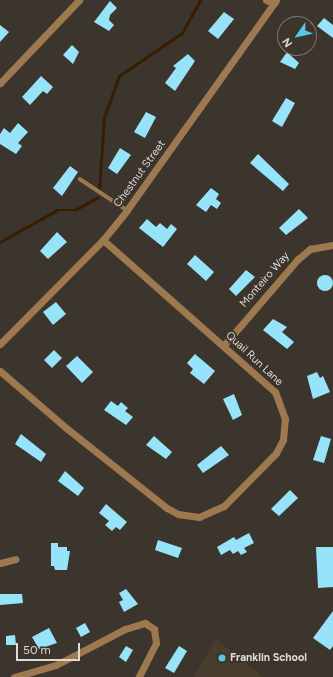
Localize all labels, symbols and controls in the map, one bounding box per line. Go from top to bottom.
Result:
north arrow [277,16,317,56]
text: N [280,35,295,50]
street label: Chestnut Street [111,138,169,210]
street label: Monteiro Way [237,250,293,310]
street label: Quail Run Lane [223,329,285,389]
scale bar [18,635,82,661]
text: 50 m [23,643,51,657]
place label: Franklin School [230,651,307,665]
marker: Franklin School [217,653,227,663]

